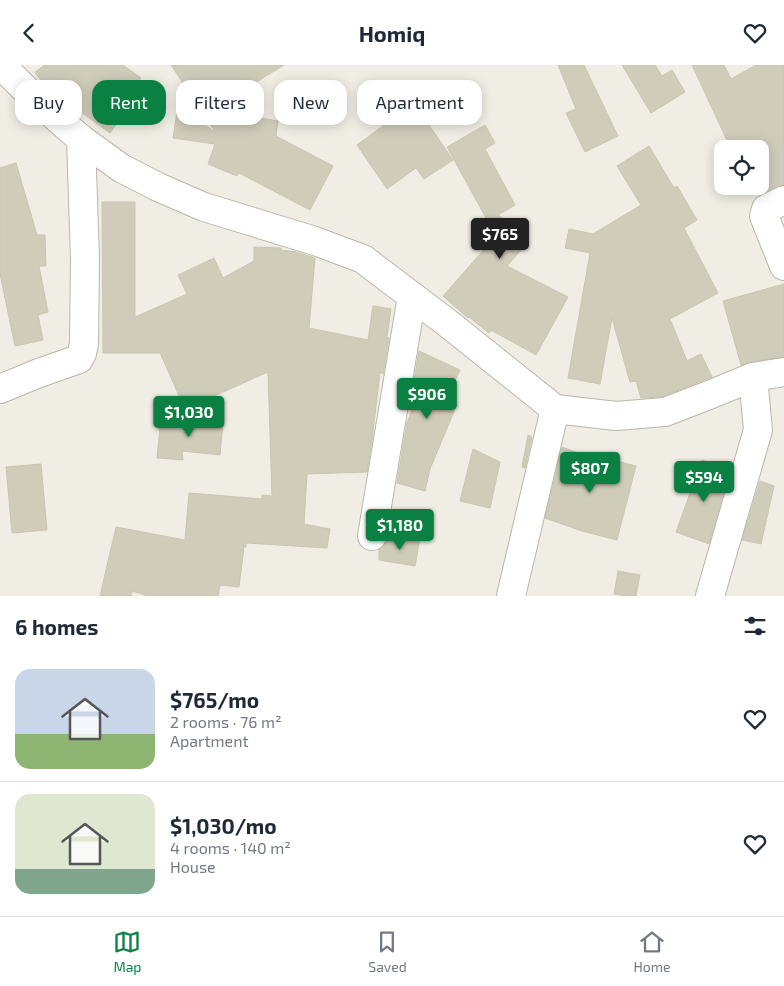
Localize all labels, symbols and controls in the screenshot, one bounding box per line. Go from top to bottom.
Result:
icon: back [15,19,43,47]
icon: heart [741,19,769,47]
text: Homiq [359,20,425,46]
chip: Buy [15,80,82,125]
chip: Rent [92,80,166,125]
chip: Filters [176,80,264,125]
chip: New [274,80,347,125]
chip: Apartment [357,80,482,125]
map controls [714,140,769,195]
button: locate [714,140,769,195]
pin: $765 [470,217,530,260]
text: $765 [482,224,518,243]
pin: $906 [397,377,457,420]
text: $906 [408,384,446,403]
pin: $1,030 [148,395,230,438]
text: $1,030 [164,402,214,421]
pin: $807 [560,451,620,494]
text: $807 [571,458,609,477]
pin: $594 [674,461,734,503]
text: $594 [685,467,723,486]
pin: $1,180 [359,509,441,551]
text: $1,180 [377,515,423,534]
icon: filters [741,612,769,640]
text: 6 homes [15,614,98,639]
text: $765/mo [170,687,259,712]
icon: home [55,689,115,749]
icon: heart [741,705,769,733]
text: 2 rooms · 76 m² [170,712,282,731]
text: Apartment [170,731,249,750]
text: $1,030/mo [170,813,277,838]
icon: home [55,814,115,874]
icon: heart [741,830,769,858]
text: 4 rooms · 140 m² [170,838,291,857]
text: House [170,857,216,876]
tab: Map [113,928,141,975]
tab: Saved [368,928,407,975]
tab: Home [634,928,671,975]

